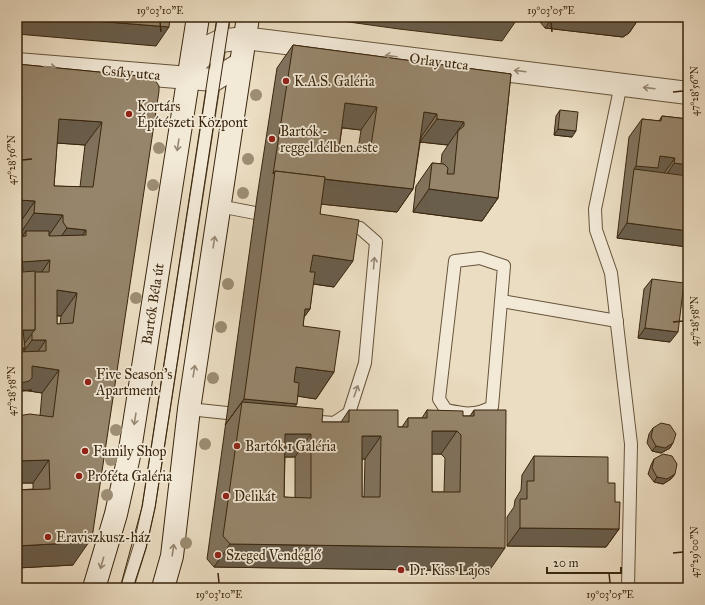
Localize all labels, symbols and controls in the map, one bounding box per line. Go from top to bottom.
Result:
text: 19°03'10"E [137,5,183,17]
text: 19°03'05"E [527,5,575,17]
street label: Orlay utca [409,50,469,74]
one-way arrow [385,52,398,60]
street label: Csíky utca [101,62,161,84]
one-way arrow [43,63,56,70]
text: 47°28'56"N [689,66,701,116]
one-way arrow [514,67,527,75]
place label: K.A.S. Galéria [294,73,375,90]
marker: K.A.S. Galéria [281,76,291,86]
one-way arrow [643,84,656,92]
place label: Kortárs Építészeti Központ [137,98,248,131]
marker: Kortárs Építészeti Központ [124,109,134,119]
place label: Bartók - reggel.délben.este [280,123,378,156]
marker: Bartók - reggel.délben.este [267,134,277,144]
text: 47°28'56"N [6,135,18,185]
one-way arrow [174,138,182,151]
one-way arrow [210,236,218,249]
one-way arrow [370,257,378,270]
street label: Bartók Béla út [138,262,168,346]
text: 47°28'58"N [689,296,701,346]
one-way arrow [190,365,198,378]
text: 47°28'58"N [6,366,18,416]
place label: Five Season's Apartment [95,366,172,399]
marker: Five Season's Apartment [83,377,93,387]
one-way arrow [353,385,360,398]
one-way arrow [131,412,139,425]
place label: Bartók 1 Galéria [245,438,336,455]
marker: Bartók 1 Galéria [232,441,242,451]
place label: Family Shop [93,443,166,460]
marker: Family Shop [80,446,90,456]
place label: Próféta Galéria [87,468,172,485]
marker: Próféta Galéria [74,471,84,481]
place label: Delikát [234,488,276,505]
marker: Delikát [221,491,231,501]
text: 47°29'00"N [689,526,701,578]
place label: Eraviszkusz-ház [56,529,151,546]
marker: Eraviszkusz-ház [43,532,53,542]
one-way arrow [169,544,177,557]
place label: Szeged Vendéglő [226,547,322,564]
scale bar [547,549,621,575]
marker: Szeged Vendéglő [213,550,223,560]
one-way arrow [98,556,105,569]
text: 20 m [553,556,579,570]
place label: Dr. Kiss Lajos [409,562,490,579]
marker: Dr. Kiss Lajos [396,565,406,575]
text: 19°03'10"E [196,589,242,601]
text: 19°03'05"E [586,589,634,601]

